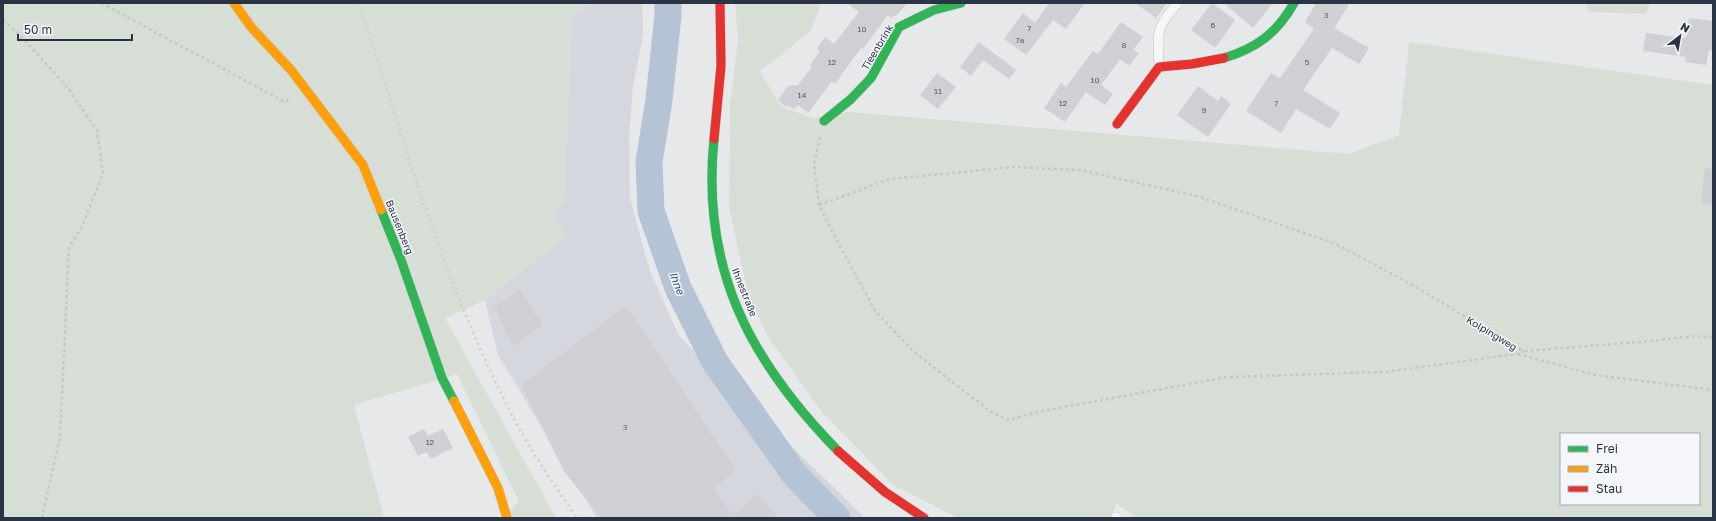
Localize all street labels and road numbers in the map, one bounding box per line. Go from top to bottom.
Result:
street label: Tieenbrink [859,22,895,72]
street label: Bausenberg [384,198,416,256]
street label: Ihnestraße [730,266,760,318]
street label: Kolpingweg [1464,313,1520,353]

